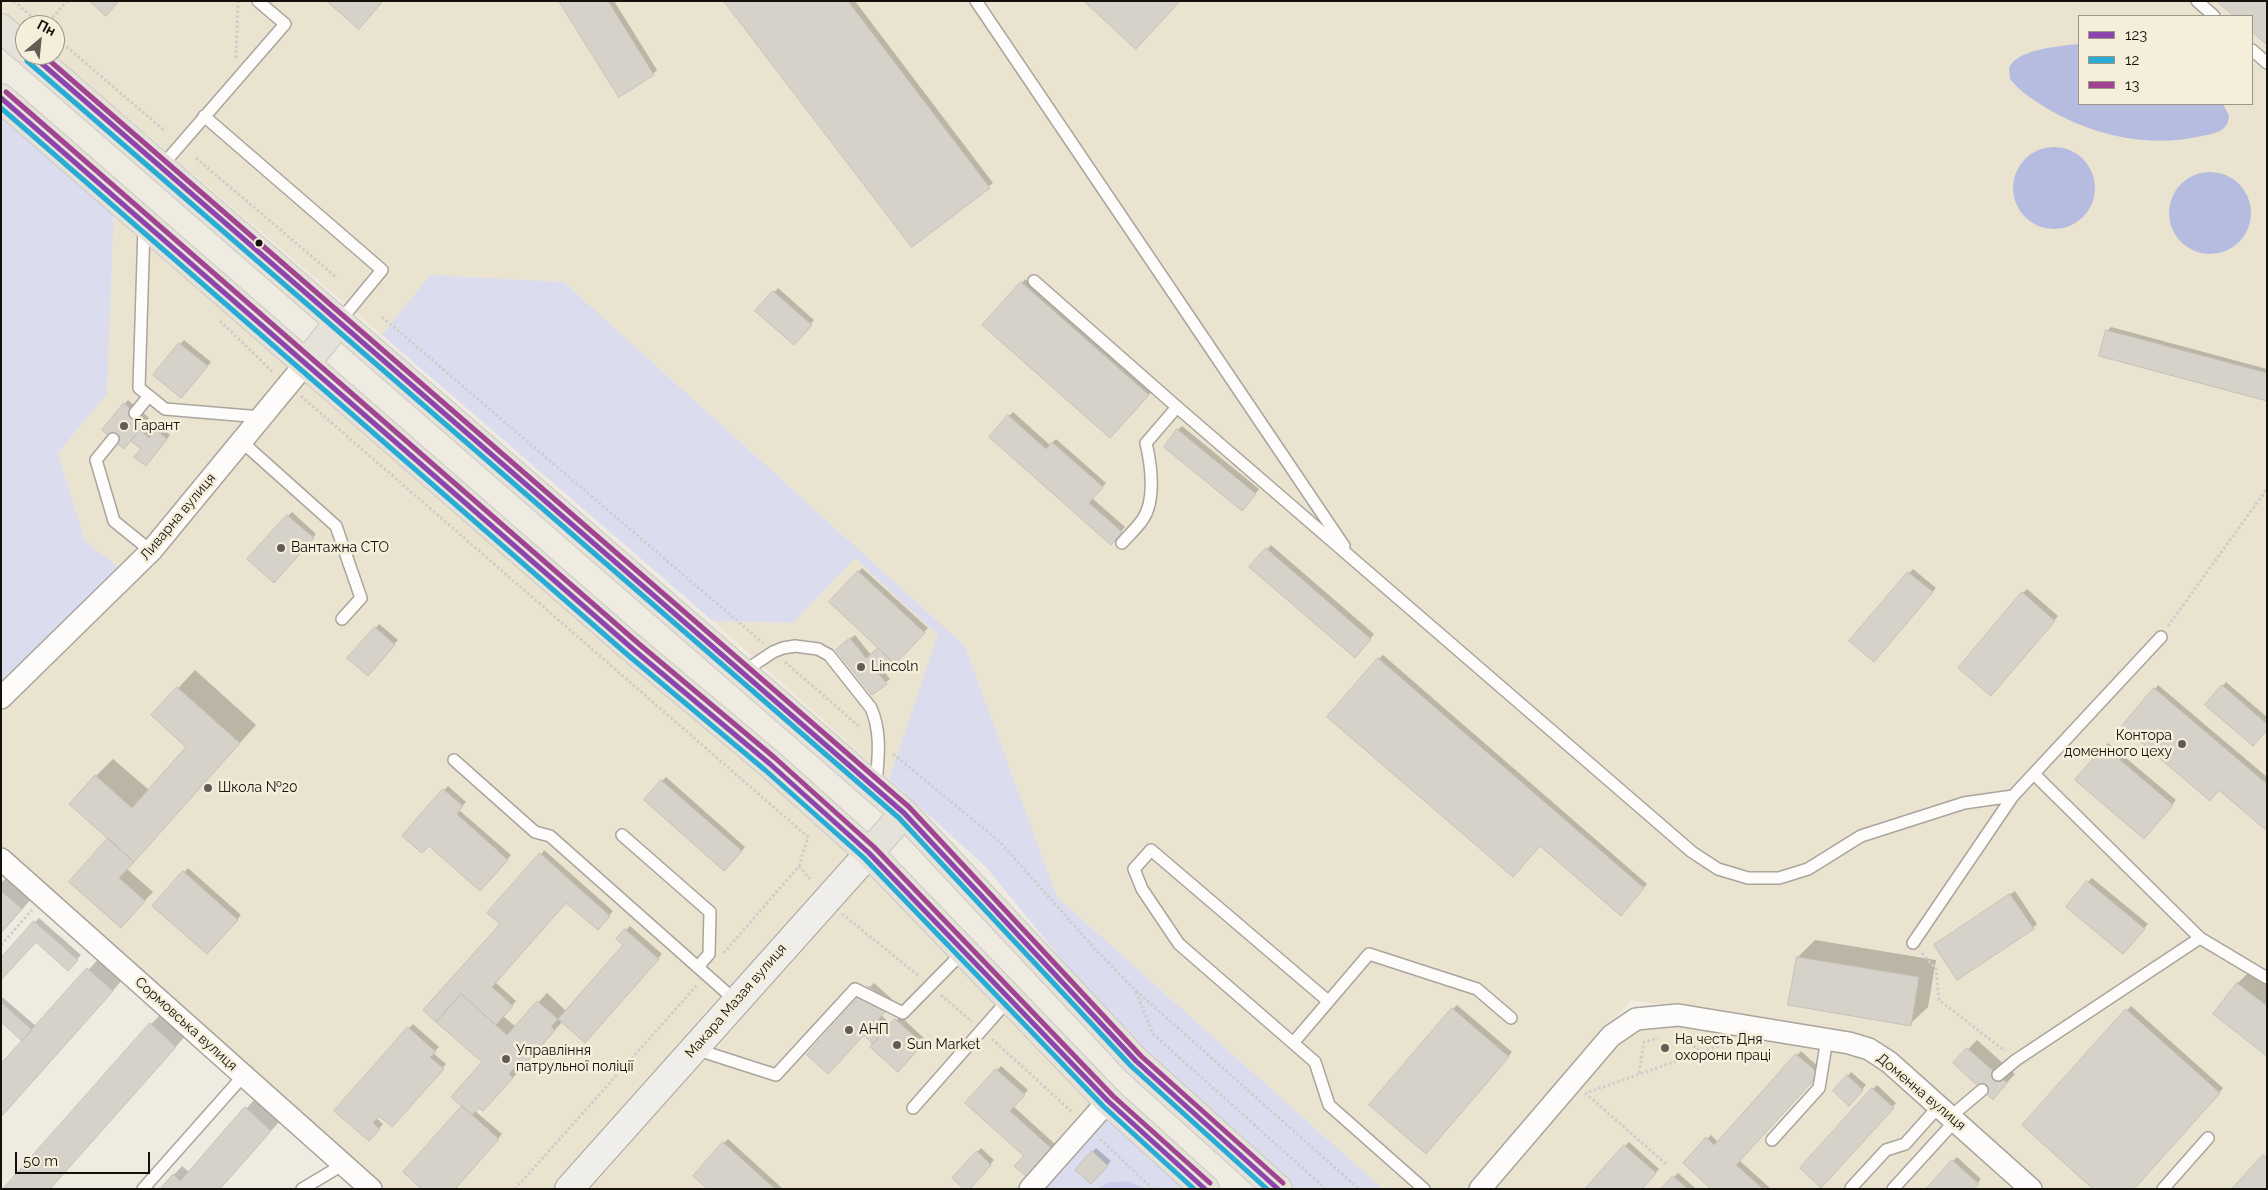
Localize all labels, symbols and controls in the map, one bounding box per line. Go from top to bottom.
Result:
north arrow [15,15,65,65]
legend [2078,15,2253,105]
text: Пн [35,16,59,39]
text: 123 [2125,26,2147,44]
text: 12 [2125,51,2139,69]
text: 13 [2125,76,2139,94]
unlabelled marker [254,238,264,248]
place label: Гарант [134,418,180,434]
marker: Гарант [118,420,130,432]
street label: Ливарна вулиця [137,470,219,564]
place label: Вантажна СТО [291,540,389,556]
marker: Вантажна СТО [275,542,287,554]
place label: Lincoln [871,659,918,675]
marker: Lincoln [855,661,867,673]
place label: Контора доменного цеху [2064,728,2172,760]
marker: Контора доменного цеху [2176,738,2188,750]
place label: Школа №20 [218,780,298,796]
marker: Школа №20 [202,782,214,794]
street label: Макара Мазая вулиця [682,940,790,1062]
street label: Сормовська вулиця [131,974,241,1074]
place label: АНП [859,1022,889,1038]
marker: АНП [843,1024,855,1036]
place label: На честь Дня охорони праці [1675,1032,1771,1064]
place label: Sun Market [907,1037,980,1053]
marker: Sun Market [891,1039,903,1051]
marker: На честь Дня охорони праці [1659,1042,1671,1054]
place label: Управління патрульної поліції [516,1043,634,1076]
street label: Доменна вулиця [1873,1050,1969,1134]
marker: Управління патрульної поліції [500,1053,512,1065]
scale bar [18,1142,152,1174]
text: 50 m [23,1152,58,1170]

